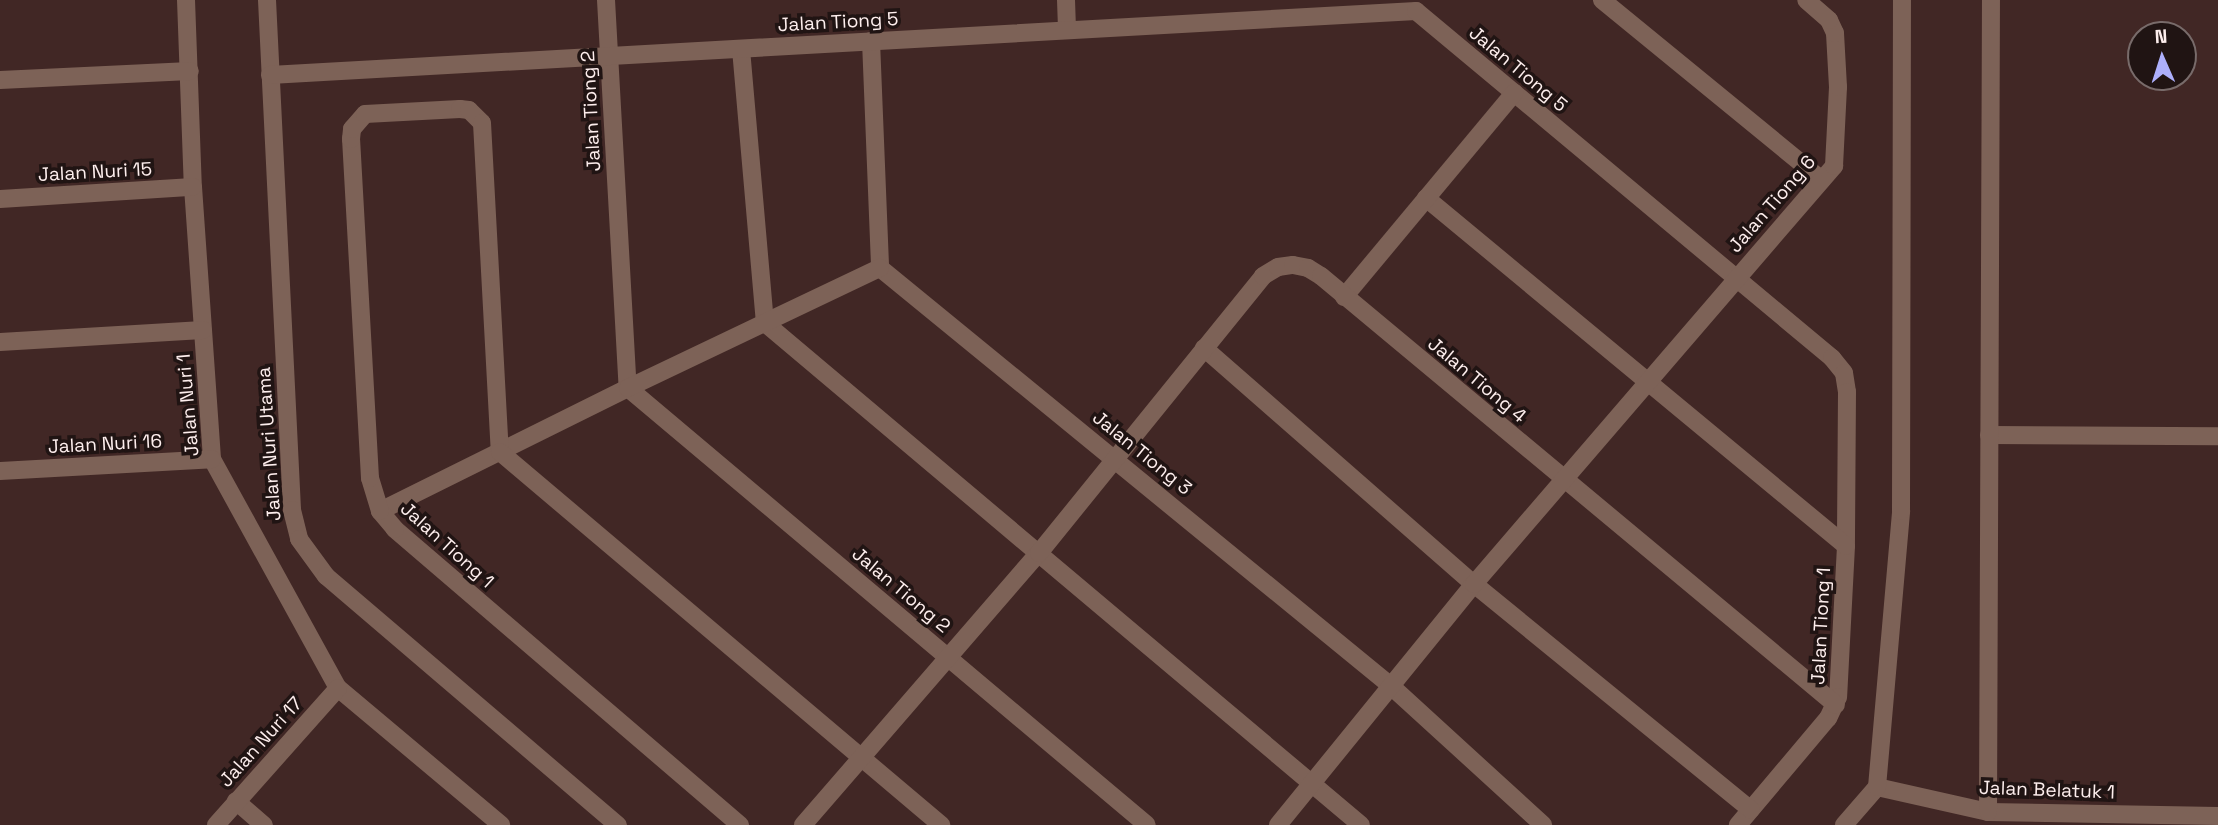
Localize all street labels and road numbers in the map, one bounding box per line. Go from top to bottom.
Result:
street label: Jalan Tiong 5 [777,7,899,37]
street label: Jalan Tiong 5 [1464,21,1572,117]
street label: Jalan Tiong 2 [576,50,606,172]
street label: Jalan Tiong 6 [1724,151,1820,257]
street label: Jalan Nuri 15 [37,158,153,186]
street label: Jalan Tiong 4 [1423,332,1531,428]
street label: Jalan Nuri 1 [172,353,204,457]
street label: Jalan Nuri Utama [252,366,286,522]
street label: Jalan Tiong 3 [1088,406,1196,500]
street label: Jalan Nuri 16 [47,430,163,458]
street label: Jalan Tiong 1 [396,497,498,593]
street label: Jalan Tiong 2 [847,542,955,638]
street label: Jalan Tiong 1 [1807,567,1835,685]
street label: Jalan Nuri 17 [215,692,307,792]
street label: Jalan Belatuk 1 [1979,776,2115,804]

